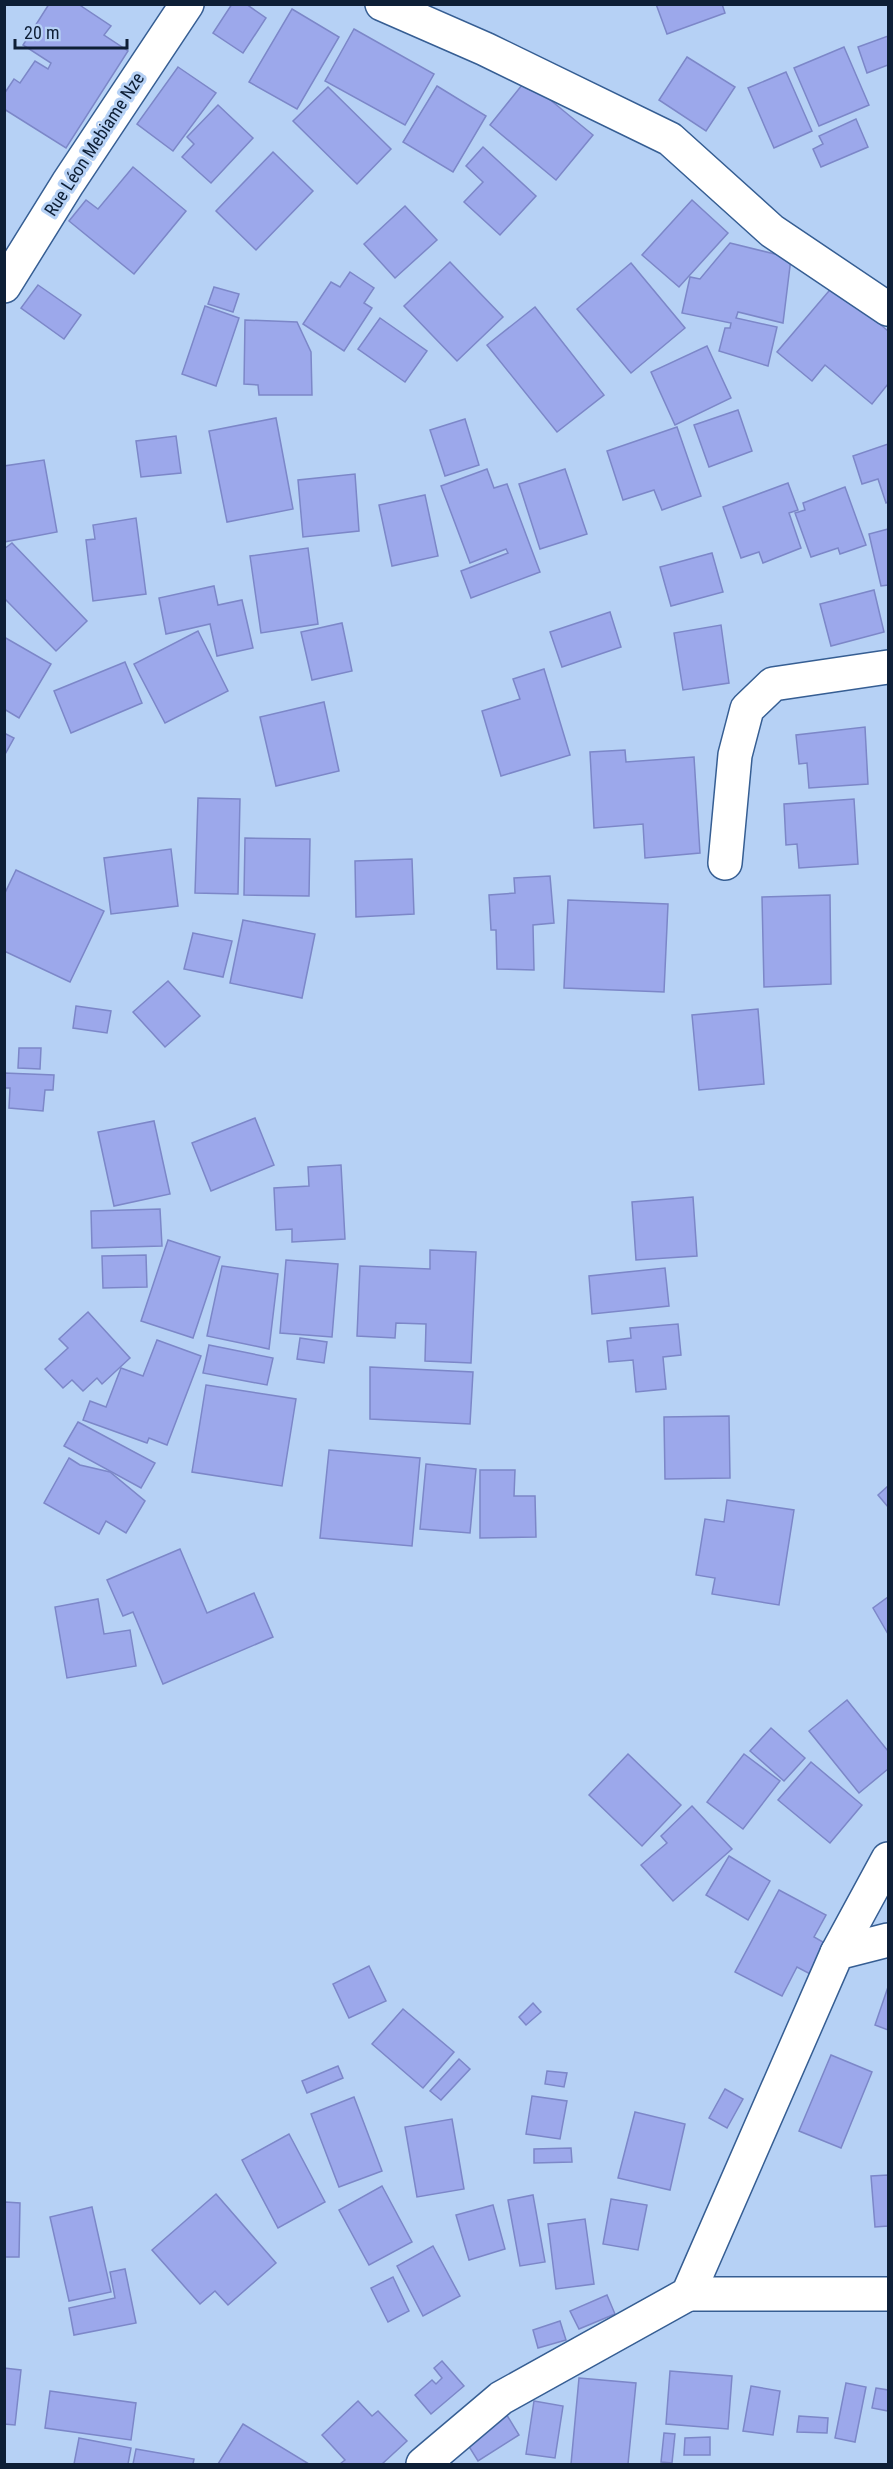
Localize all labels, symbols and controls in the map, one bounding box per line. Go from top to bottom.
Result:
scale bar [15,12,128,50]
text: 20 m [24,22,59,43]
street label: Rue Léon Mebiame Nze [40,68,148,220]

